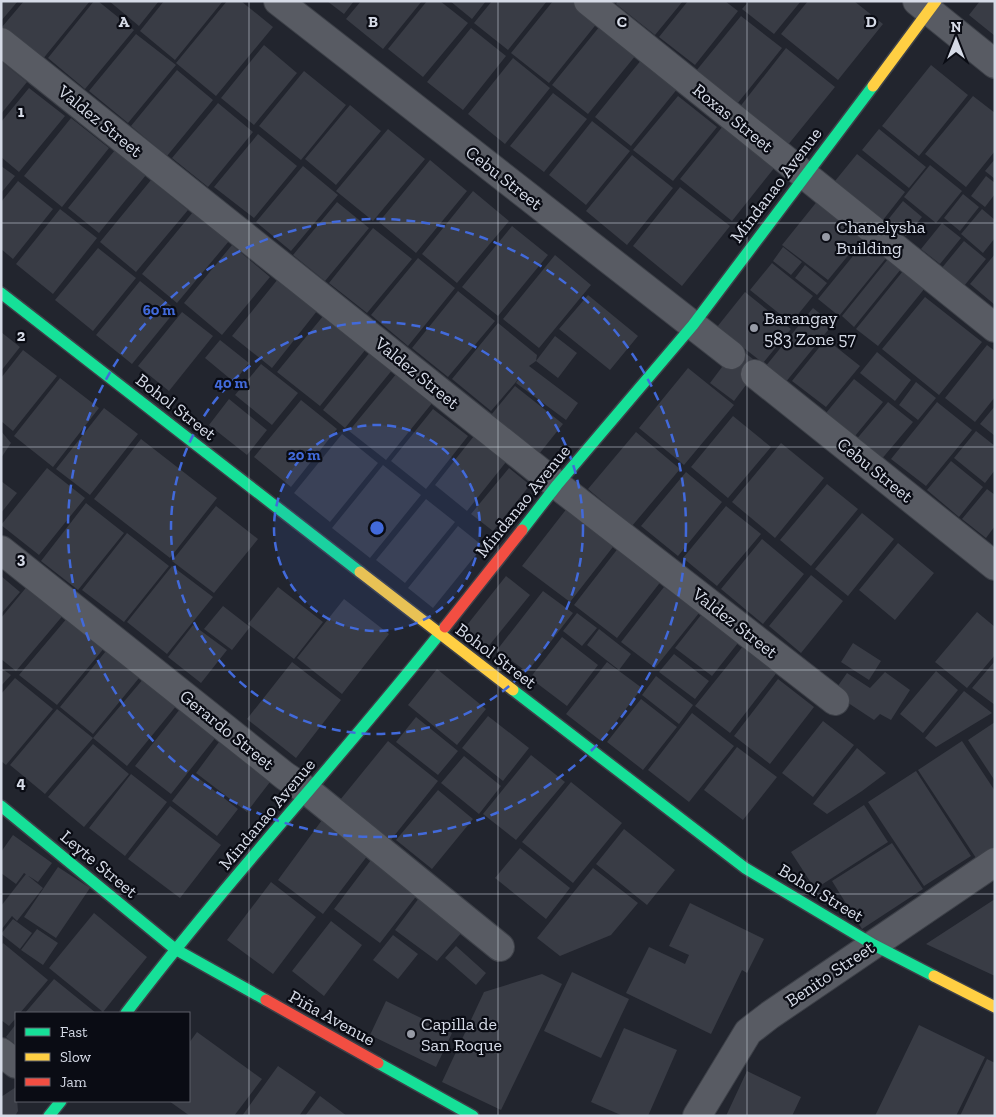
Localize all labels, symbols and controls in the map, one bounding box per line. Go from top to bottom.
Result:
text: A [119,12,130,31]
text: B [368,12,378,31]
text: C [617,12,627,31]
text: D [865,12,877,31]
north arrow [931,15,981,65]
text: N [951,19,962,36]
street label: Roxas Street [688,79,778,157]
street label: Valdez Street [53,80,147,162]
text: 1 [18,102,25,121]
street label: Mindanao Avenue [726,123,826,247]
street label: Cebu Street [461,141,547,215]
place label: Chanelysha Building [836,216,926,259]
marker: Chanelysha Building [820,231,832,243]
text: 60 m [143,301,175,319]
place label: Barangay 583 Zone 57 [764,307,856,350]
marker: Barangay 583 Zone 57 [748,322,760,334]
text: 2 [17,326,26,345]
street label: Valdez Street [370,332,464,414]
street label: Bohol Street [132,369,221,445]
text: 40 m [214,374,248,392]
street label: Cebu Street [833,433,918,507]
street label: Mindanao Avenue [471,440,575,562]
text: 20 m [288,446,320,464]
centre of rings [368,519,386,537]
text: 3 [17,549,26,568]
street label: Valdez Street [687,582,782,663]
street label: Bohol Street [451,618,541,694]
street label: Gerardo Street [175,685,279,775]
street label: Mindanao Avenue [214,754,320,874]
text: 4 [16,773,26,792]
street label: Leyte Street [56,825,142,903]
street label: Bohol Street [774,859,868,927]
street label: Benito Street [782,936,879,1012]
street label: Piña Avenue [285,985,379,1051]
legend [15,1012,190,1102]
place label: Capilla de San Roque [421,1013,502,1056]
text: Fast [60,1023,88,1041]
marker: Capilla de San Roque [405,1028,417,1040]
text: Slow [60,1048,92,1066]
text: Jam [60,1073,87,1091]

